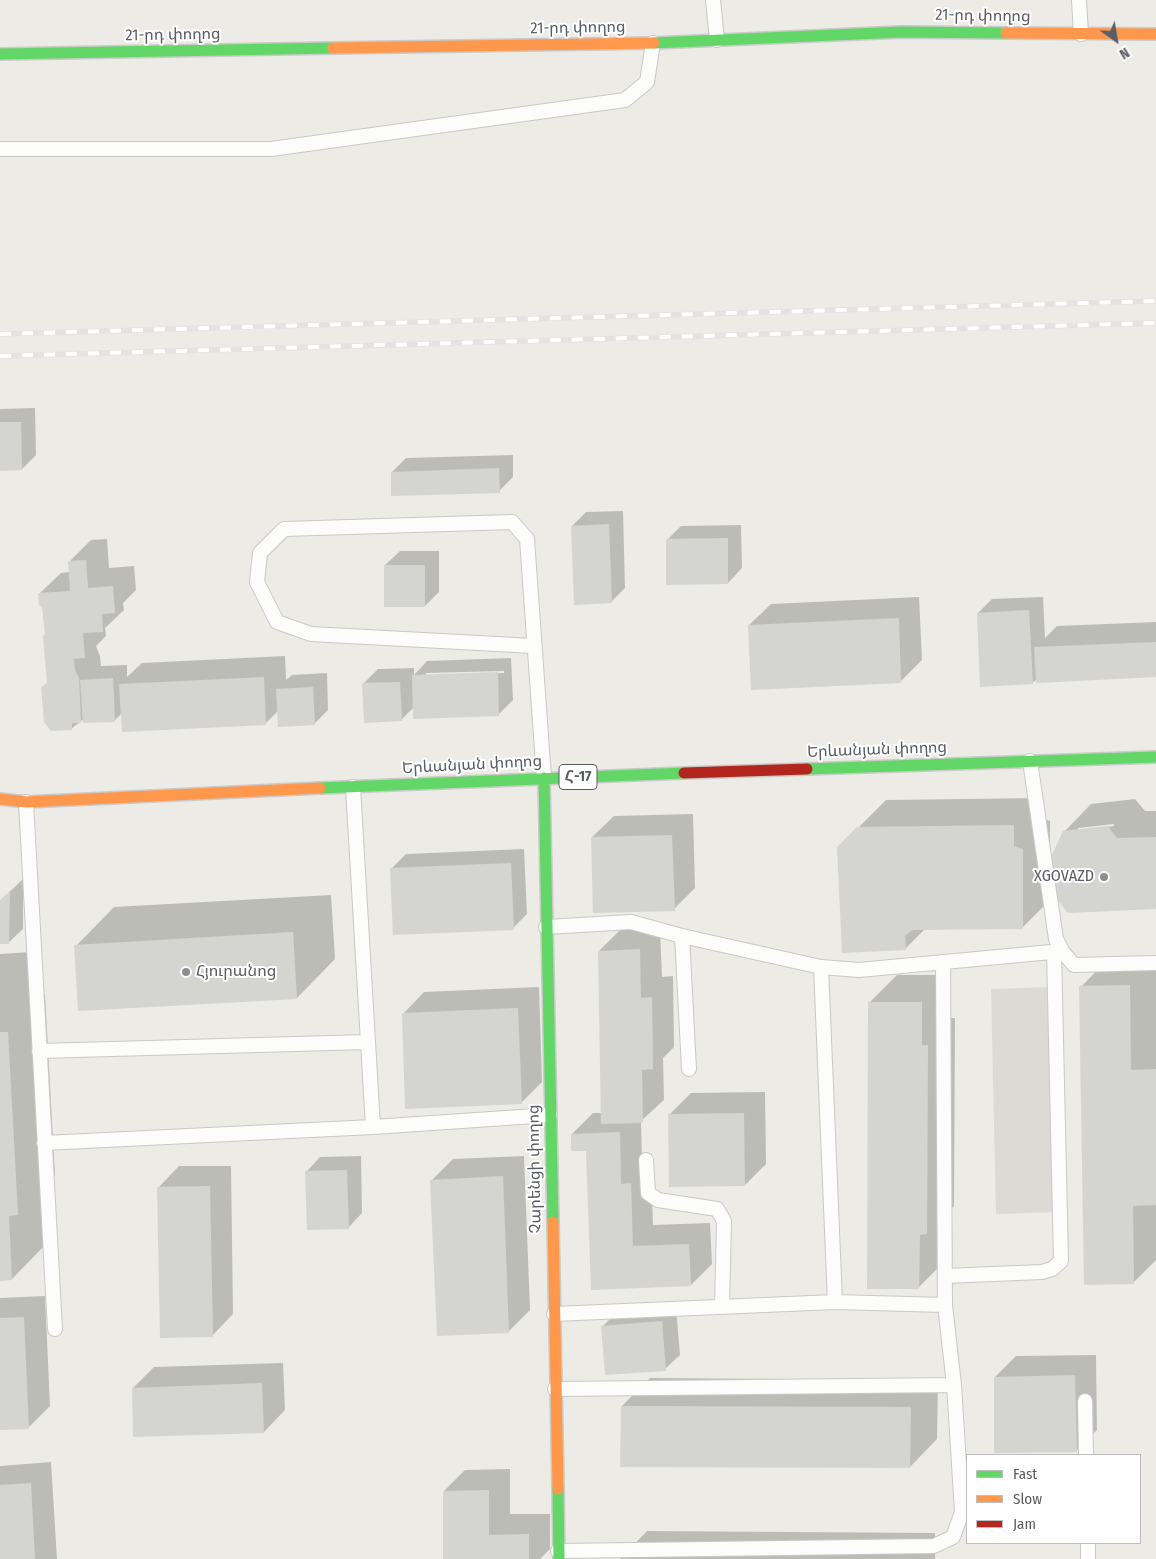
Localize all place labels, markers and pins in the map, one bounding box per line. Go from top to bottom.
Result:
place label: XGOVAZD [1034,867,1094,887]
marker: XGOVAZD [1098,871,1110,883]
place label: Հյուրանոց [196,962,276,982]
marker: Հյուրանոց [180,966,192,978]

